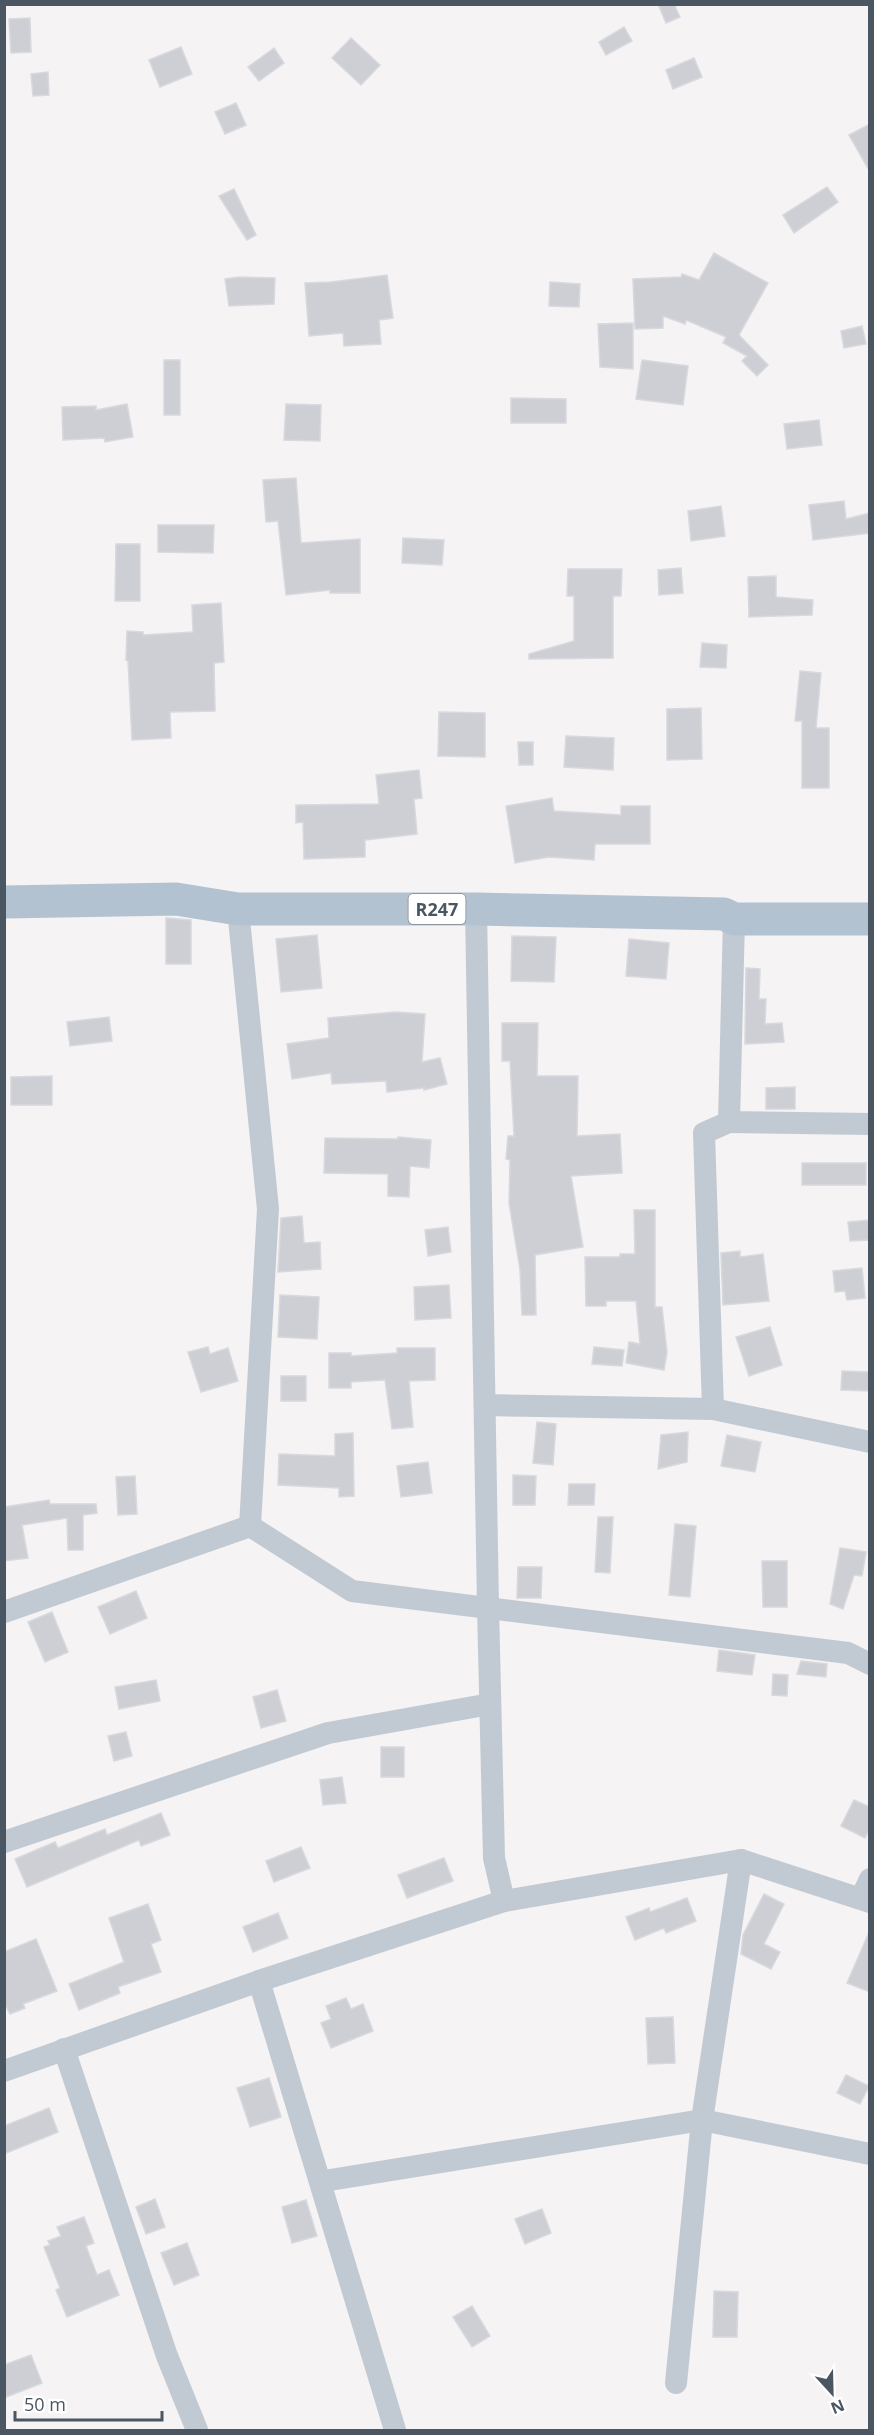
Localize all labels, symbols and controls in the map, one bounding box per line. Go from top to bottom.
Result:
road number: R247 [408,894,466,924]
north arrow [802,2363,862,2423]
scale bar [15,2384,162,2422]
text: 50 m [24,2392,66,2416]
text: N [827,2394,848,2420]

